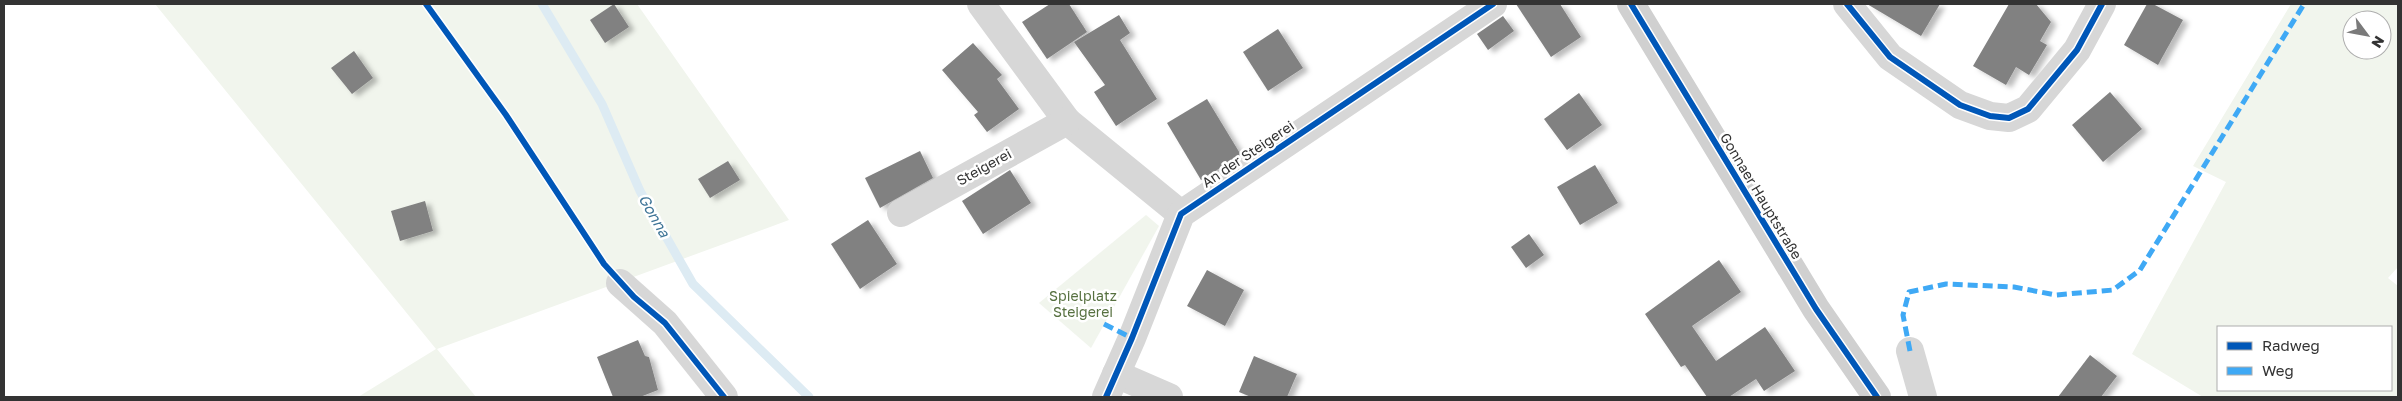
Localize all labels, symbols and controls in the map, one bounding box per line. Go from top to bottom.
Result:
north arrow [2342,10,2392,60]
text: N [2368,33,2388,51]
street label: An der Steigerei [1199,117,1297,191]
street label: Gonnaer Hauptstraße [1717,130,1806,262]
street label: Steigerei [953,145,1014,189]
water label: Gonna [635,191,675,241]
park label: Spielplatz Steigerei [1049,287,1117,320]
legend [2217,326,2392,391]
text: Radweg [2262,336,2320,354]
text: Weg [2262,361,2294,379]

